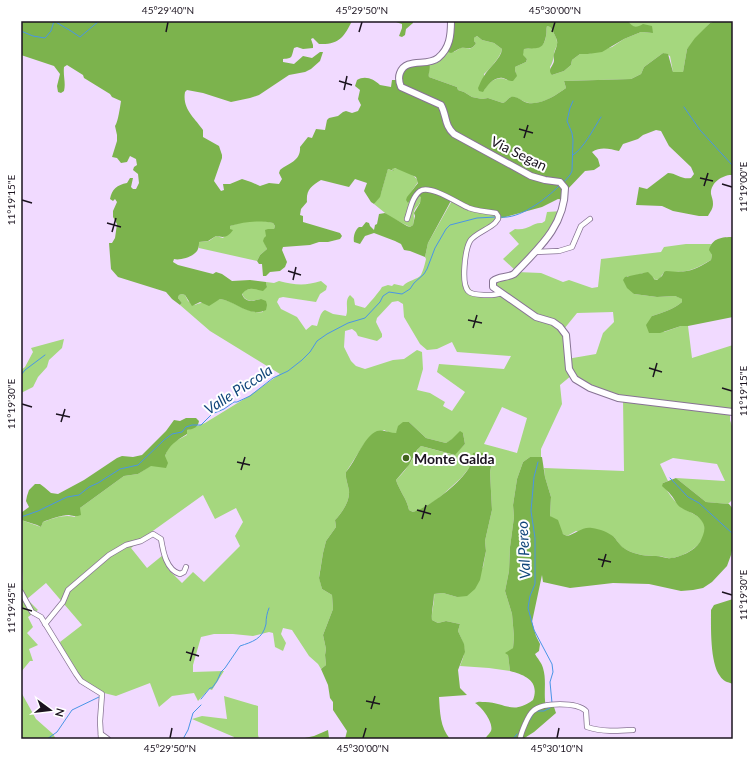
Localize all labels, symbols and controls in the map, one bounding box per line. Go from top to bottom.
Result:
text: 45°29'40"N [142,4,194,16]
text: 45°29'50"N [336,4,388,16]
text: 45°30'00"N [529,4,581,16]
street label: Via Segan [488,132,550,174]
text: 11°19'00"E [737,162,749,212]
text: 11°19'15"E [5,175,17,225]
water label: Valle Piccola [201,360,276,418]
text: 11°19'15"E [737,366,749,416]
text: 11°19'30"E [5,379,17,429]
place label: Monte Galda [414,450,495,467]
marker: Monte Galda [401,453,411,463]
water label: Val Pereo [512,520,534,579]
text: 11°19'30"E [737,570,749,620]
text: 11°19'45"E [5,583,17,633]
north arrow [30,690,70,730]
text: N [53,707,68,718]
text: 45°29'50"N [144,742,196,754]
text: 45°30'00"N [337,742,389,754]
text: 45°30'10"N [531,742,583,754]

